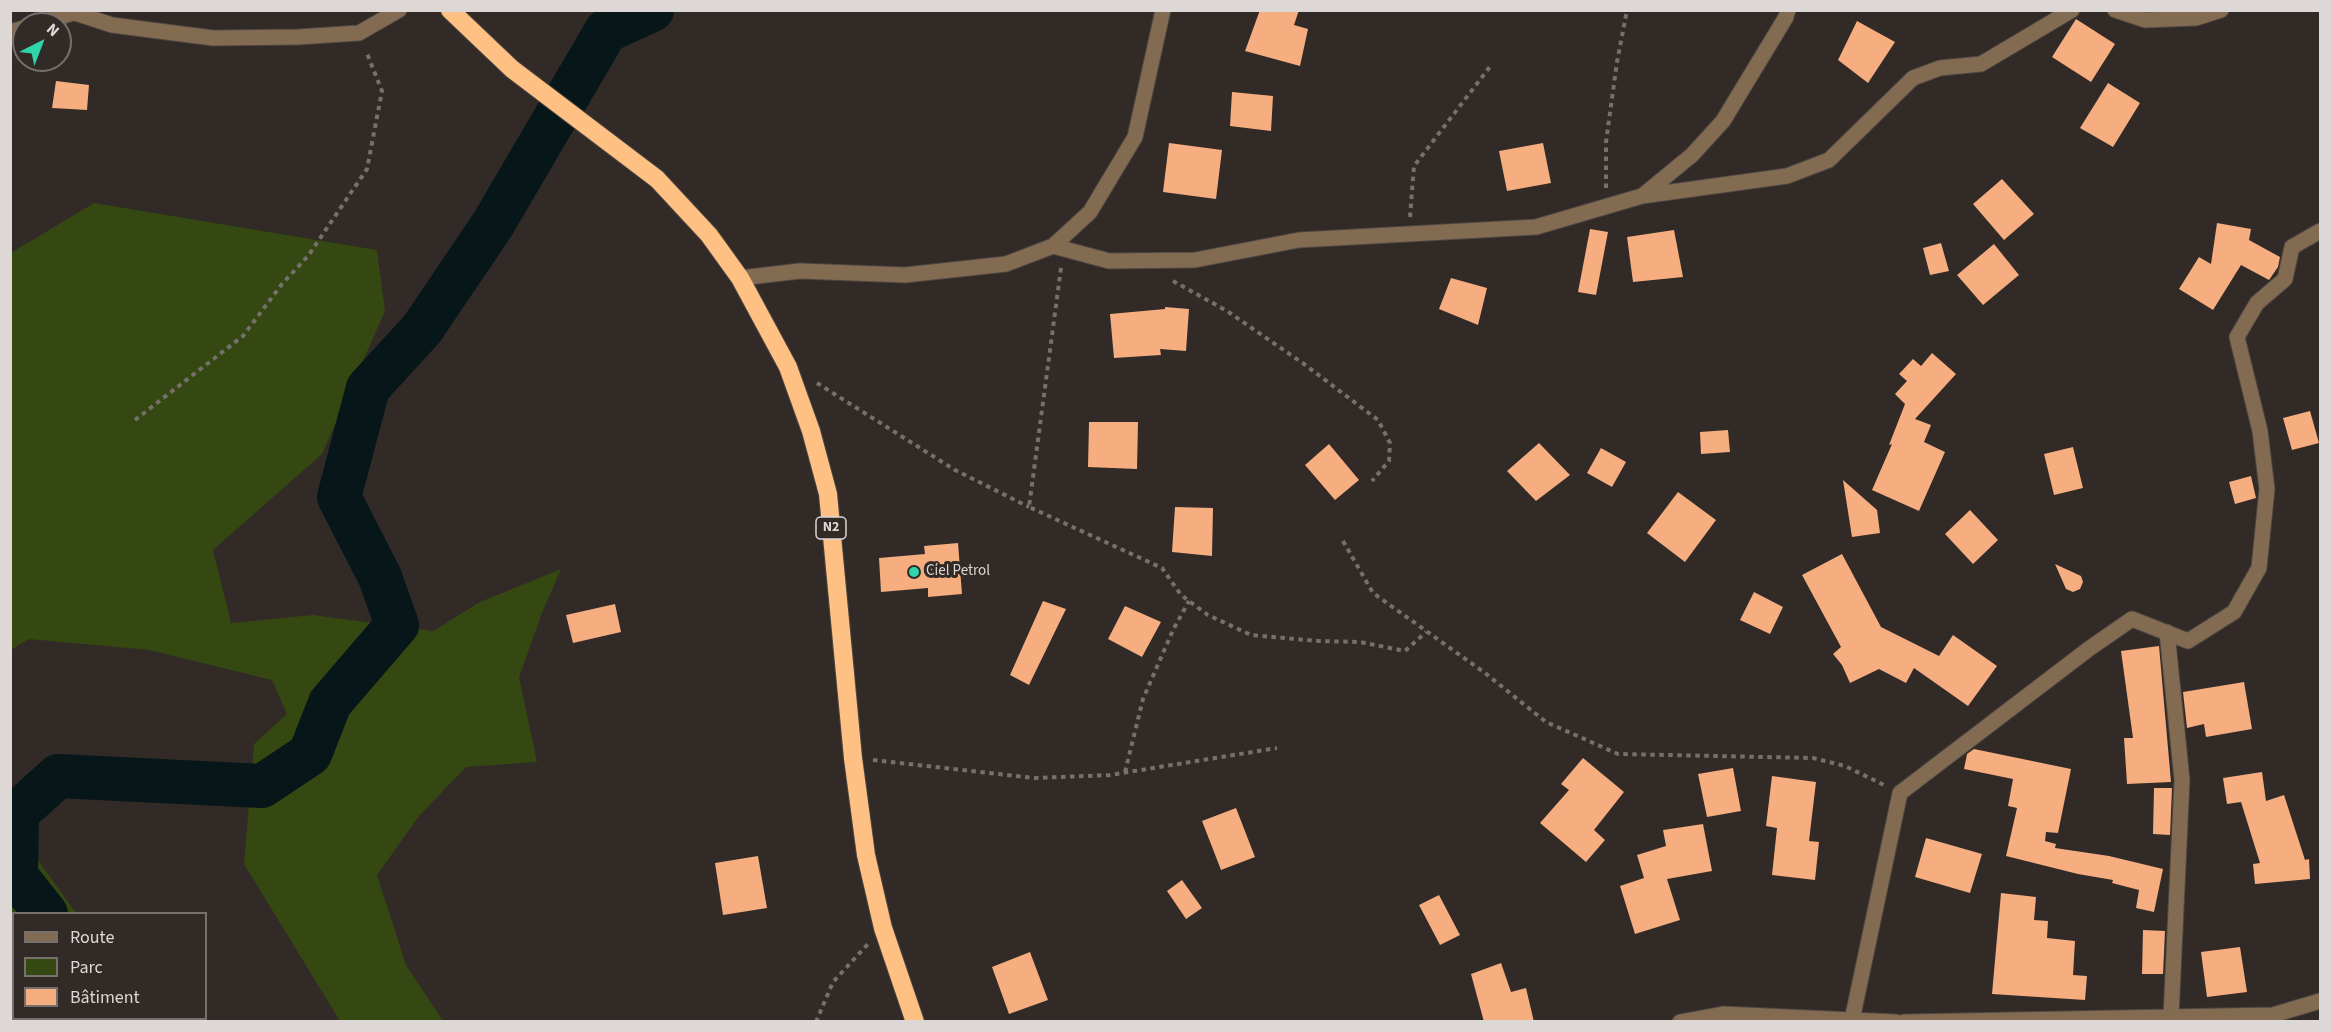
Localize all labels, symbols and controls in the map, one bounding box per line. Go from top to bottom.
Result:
north arrow [12,12,72,72]
text: N [41,18,64,42]
road number: N2 [816,517,846,539]
place label: Ciel Petrol [926,563,990,581]
marker: Ciel Petrol [907,565,921,579]
legend [12,912,207,1020]
text: Route [70,925,114,950]
text: Parc [70,955,103,980]
text: Bâtiment [70,985,140,1010]

